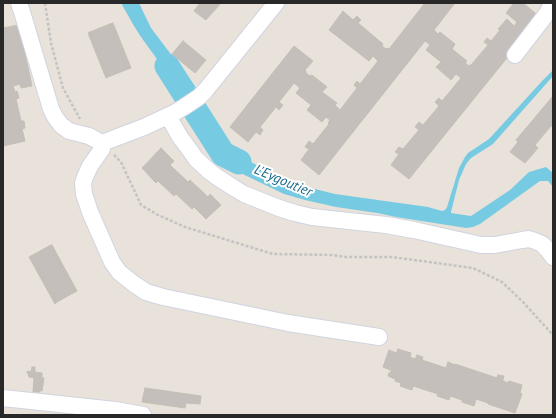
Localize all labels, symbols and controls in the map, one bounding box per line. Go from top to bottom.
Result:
water label: L'Eygoutier [251,161,315,201]

